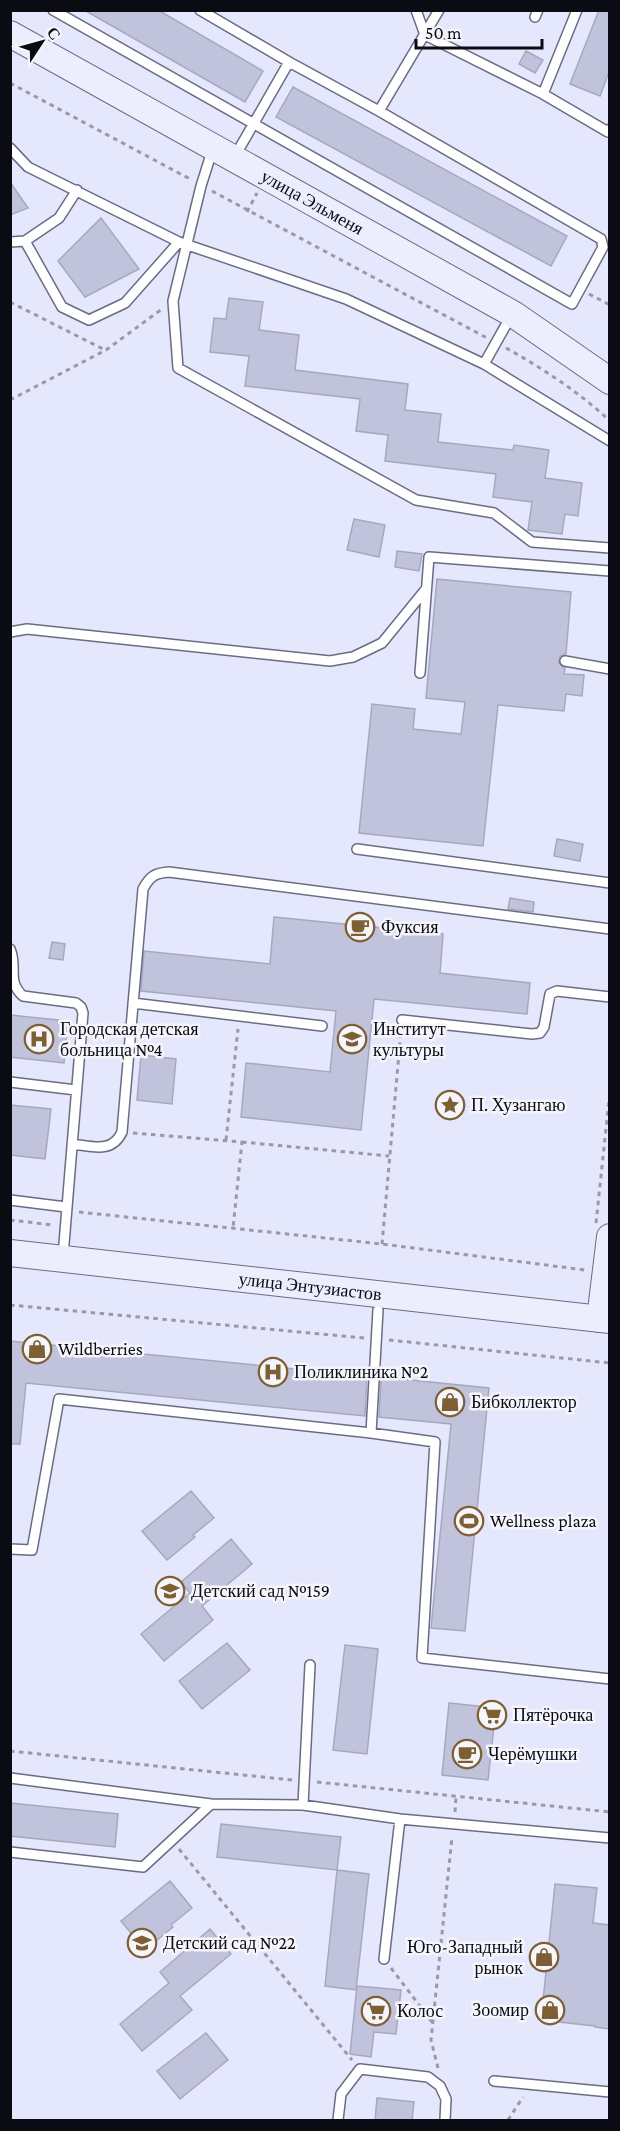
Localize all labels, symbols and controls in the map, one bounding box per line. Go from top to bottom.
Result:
north arrow [12,12,72,72]
scale bar [416,12,542,50]
text: 50 m [425,23,462,43]
text: С [43,24,64,43]
street label: улица Эльменя [258,166,367,239]
cafe icon: Фуксия [344,911,376,943]
place label: Фуксия [381,917,438,937]
place label: Городская детская больница №4 [60,1019,199,1060]
place label: Институт культуры [373,1019,446,1060]
hospital icon: Городская детская больница №4 [23,1023,55,1055]
school or university icon: Институт культуры [336,1023,368,1055]
place icon: П. Хузангаю [434,1089,466,1121]
place label: П. Хузангаю [471,1095,565,1115]
street label: улица Энтузиастов [238,1269,383,1304]
shop icon: Wildberries [21,1333,53,1365]
place label: Wildberries [58,1339,143,1359]
hospital icon: Поликлиника №2 [257,1356,289,1388]
place label: Поликлиника №2 [294,1362,428,1382]
shop icon: Бибколлектор [434,1386,466,1418]
place label: Бибколлектор [471,1392,577,1412]
sports icon: Wellness plaza [453,1505,485,1537]
place label: Wellness plaza [490,1511,597,1531]
school or university icon: Детский сад №159 [154,1575,186,1607]
place label: Детский сад №159 [191,1581,330,1601]
supermarket icon: Пятёрочка [476,1699,508,1731]
place label: Пятёрочка [513,1705,593,1725]
cafe icon: Черёмушки [451,1738,483,1770]
place label: Черёмушки [488,1744,578,1764]
school or university icon: Детский сад №22 [126,1927,158,1959]
place label: Детский сад №22 [163,1933,296,1953]
place label: Юго-Западный рынок [407,1937,523,1978]
shop icon: Юго-Западный рынок [528,1941,560,1973]
shop icon: Зоомир [534,1994,566,2026]
supermarket icon: Колос [360,1995,392,2027]
place label: Зоомир [472,2000,529,2020]
place label: Колос [397,2001,443,2021]

